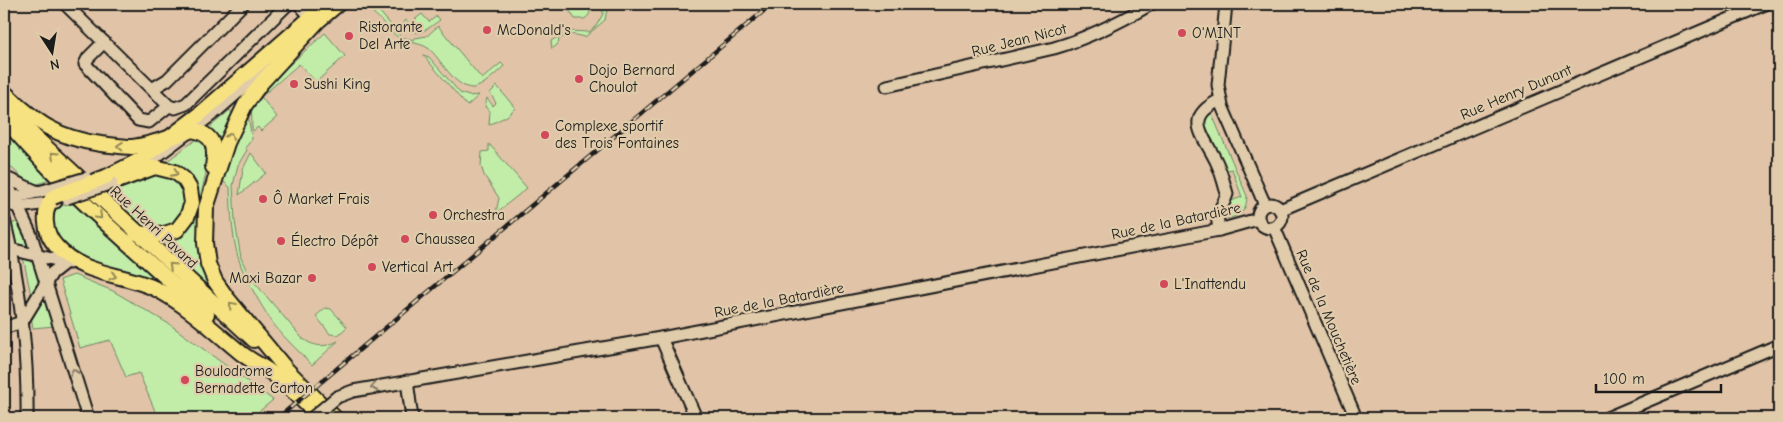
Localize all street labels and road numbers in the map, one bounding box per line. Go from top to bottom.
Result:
street label: Rue Jean Nicot [970,19,1069,60]
street label: Rue Henry Dunant [1458,60,1575,124]
street label: Rue Henri Pavard [107,182,201,272]
street label: Rue de la Batardière [1110,198,1243,244]
street label: Rue de la Mouchetière [1292,247,1366,388]
street label: Rue de la Batardière [713,278,846,321]

